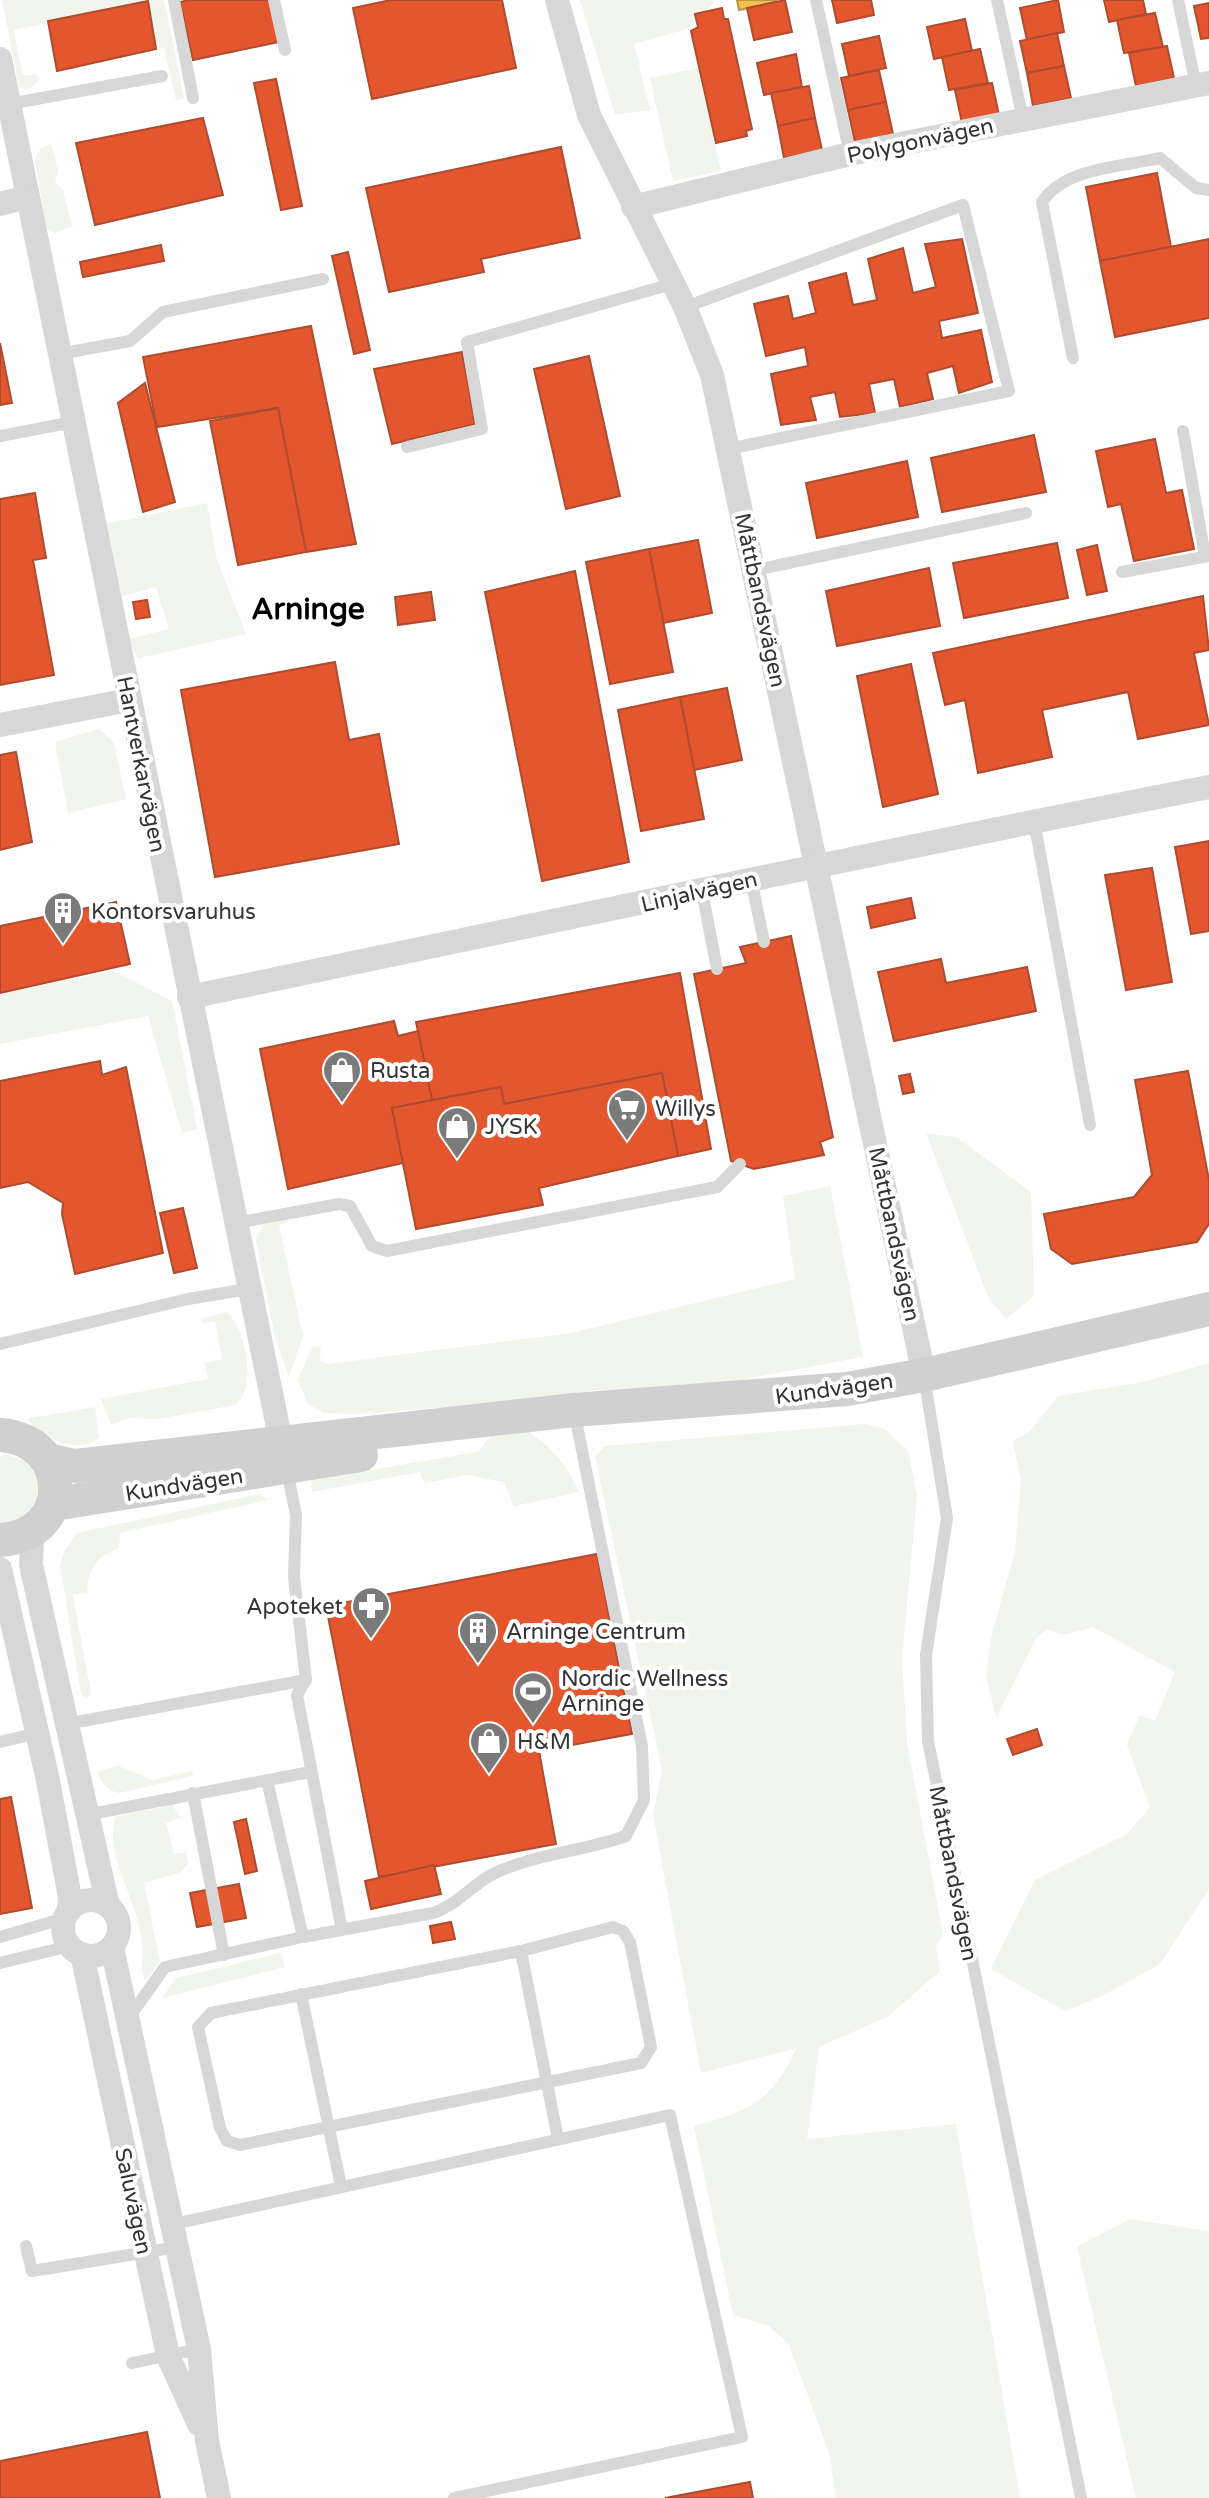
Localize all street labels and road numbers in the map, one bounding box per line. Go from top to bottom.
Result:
street label: Polygonvägen [845,113,996,169]
street label: Måttbandsvägen [729,511,791,690]
street label: Hantverkarvägen [111,674,171,855]
street label: Linjalvägen [639,866,760,918]
street label: Måttbandsvägen [863,1145,925,1324]
street label: Kundvägen [773,1368,895,1410]
street label: Kundvägen [123,1463,245,1507]
street label: Måttbandsvägen [923,1783,983,1963]
street label: Saluvägen [109,2145,157,2257]

